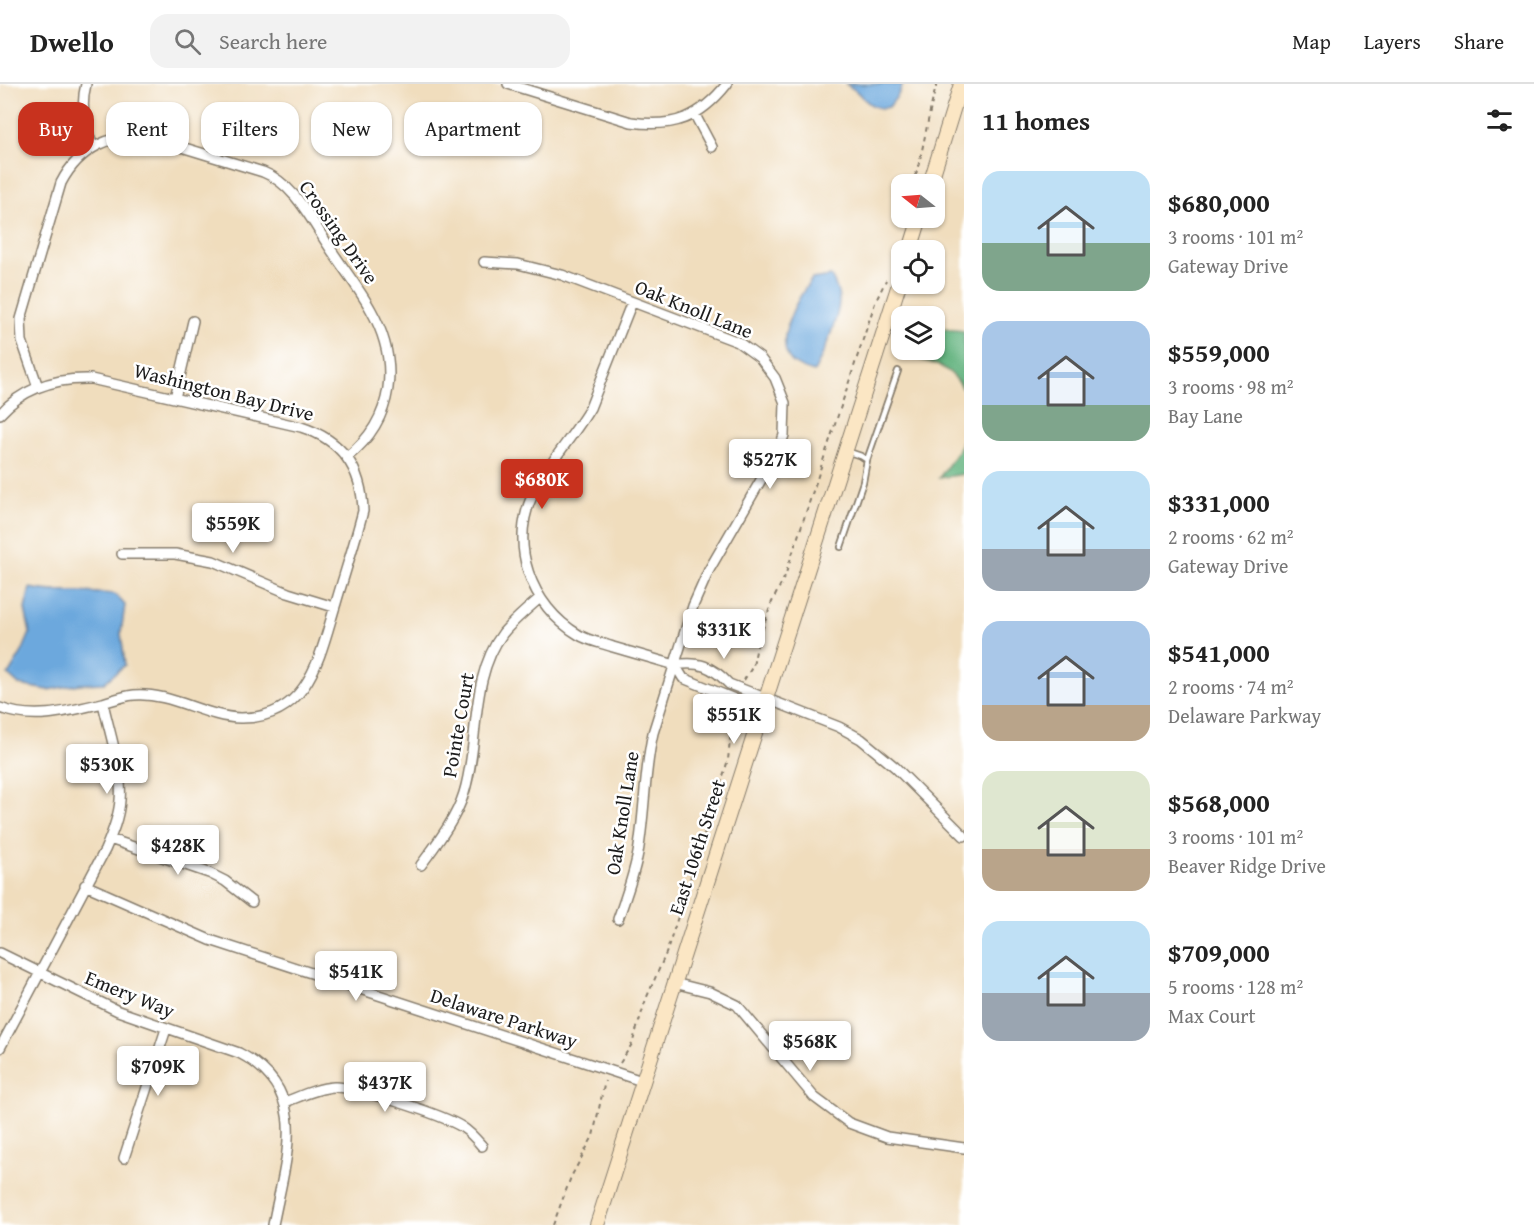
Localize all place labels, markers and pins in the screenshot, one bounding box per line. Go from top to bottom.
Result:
pin: $527K [728,439,812,490]
pin: $680K [500,459,584,510]
pin: $559K [191,503,275,554]
pin: $331K [682,609,766,660]
pin: $551K [692,694,776,745]
pin: $530K [65,744,149,795]
pin: $428K [136,825,220,876]
pin: $541K [314,951,398,1002]
pin: $568K [768,1021,852,1072]
pin: $709K [116,1046,200,1097]
pin: $437K [343,1062,427,1113]

